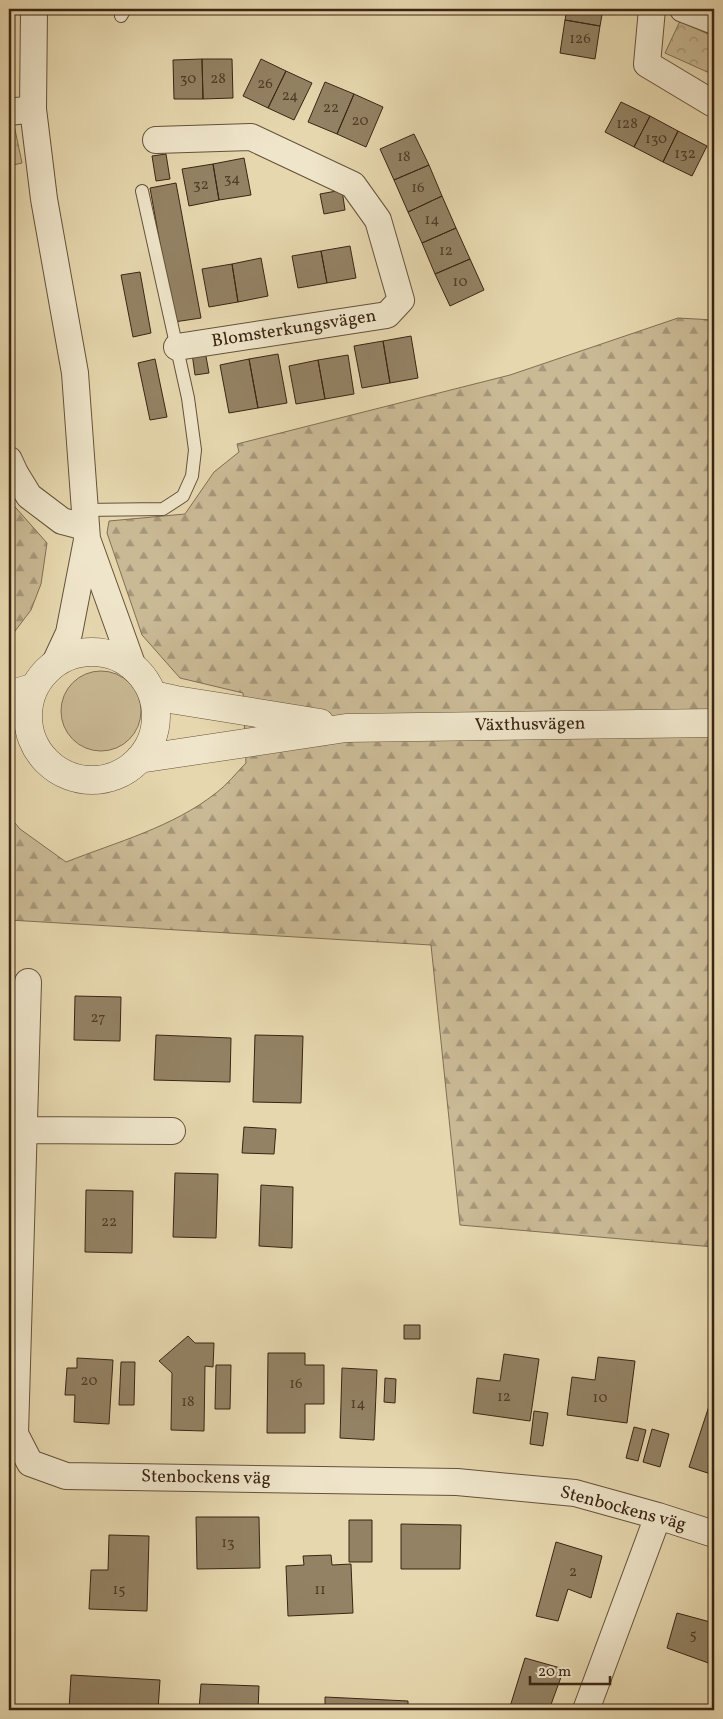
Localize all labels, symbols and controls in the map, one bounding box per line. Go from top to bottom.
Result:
house number: 126 [569,29,591,50]
house number: 30 [180,69,196,90]
house number: 28 [210,69,226,90]
house number: 26 [257,74,273,95]
house number: 24 [282,86,298,107]
house number: 22 [323,98,339,119]
house number: 20 [352,111,368,132]
house number: 128 [616,114,638,135]
house number: 130 [645,129,667,150]
house number: 132 [674,144,696,165]
house number: 18 [397,147,411,168]
house number: 34 [224,169,240,190]
house number: 32 [193,175,209,196]
house number: 16 [411,178,425,199]
house number: 14 [425,210,439,231]
house number: 12 [439,241,453,262]
house number: 10 [453,272,467,293]
street label: Blomsterkungsvägen [210,304,378,354]
street label: Växthusvägen [474,712,586,738]
house number: 27 [91,1008,105,1029]
house number: 22 [101,1212,117,1233]
house number: 20 [81,1371,97,1392]
house number: 16 [289,1374,303,1395]
house number: 12 [497,1387,511,1408]
house number: 10 [593,1388,607,1409]
house number: 18 [181,1392,195,1413]
house number: 14 [351,1394,365,1415]
street label: Stenbockens väg [141,1464,271,1492]
street label: Stenbockens väg [557,1480,689,1538]
house number: 13 [221,1533,235,1554]
house number: 2 [569,1562,577,1583]
house number: 15 [112,1580,126,1601]
house number: 11 [314,1580,326,1601]
house number: 5 [689,1625,697,1646]
scale bar [530,1654,610,1686]
text: 20 m [538,1662,571,1683]

